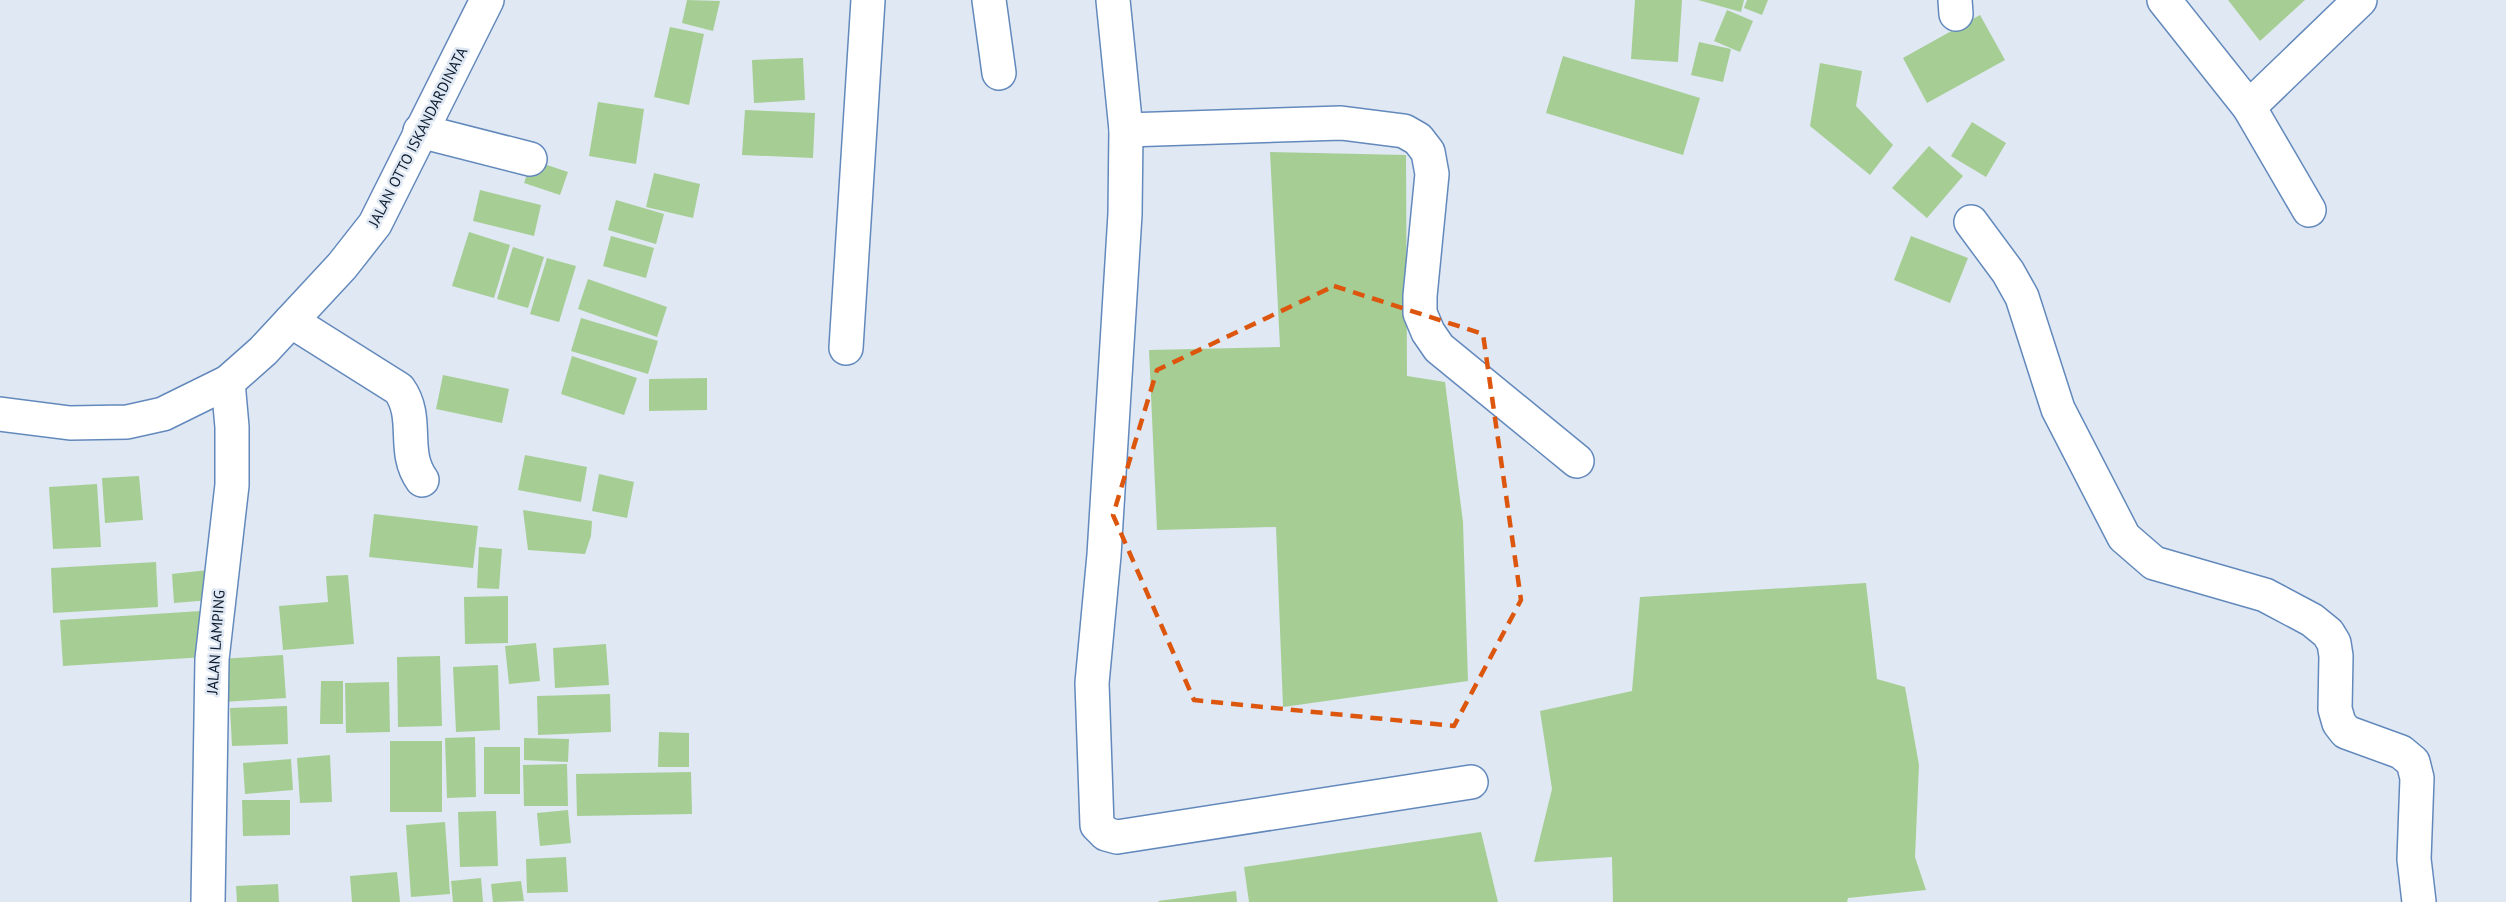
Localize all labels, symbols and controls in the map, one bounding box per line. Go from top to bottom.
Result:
street label: JALAN OTTO ISKANDARDINATA [363,44,471,231]
street label: JALAN LAMPING [202,589,229,696]

